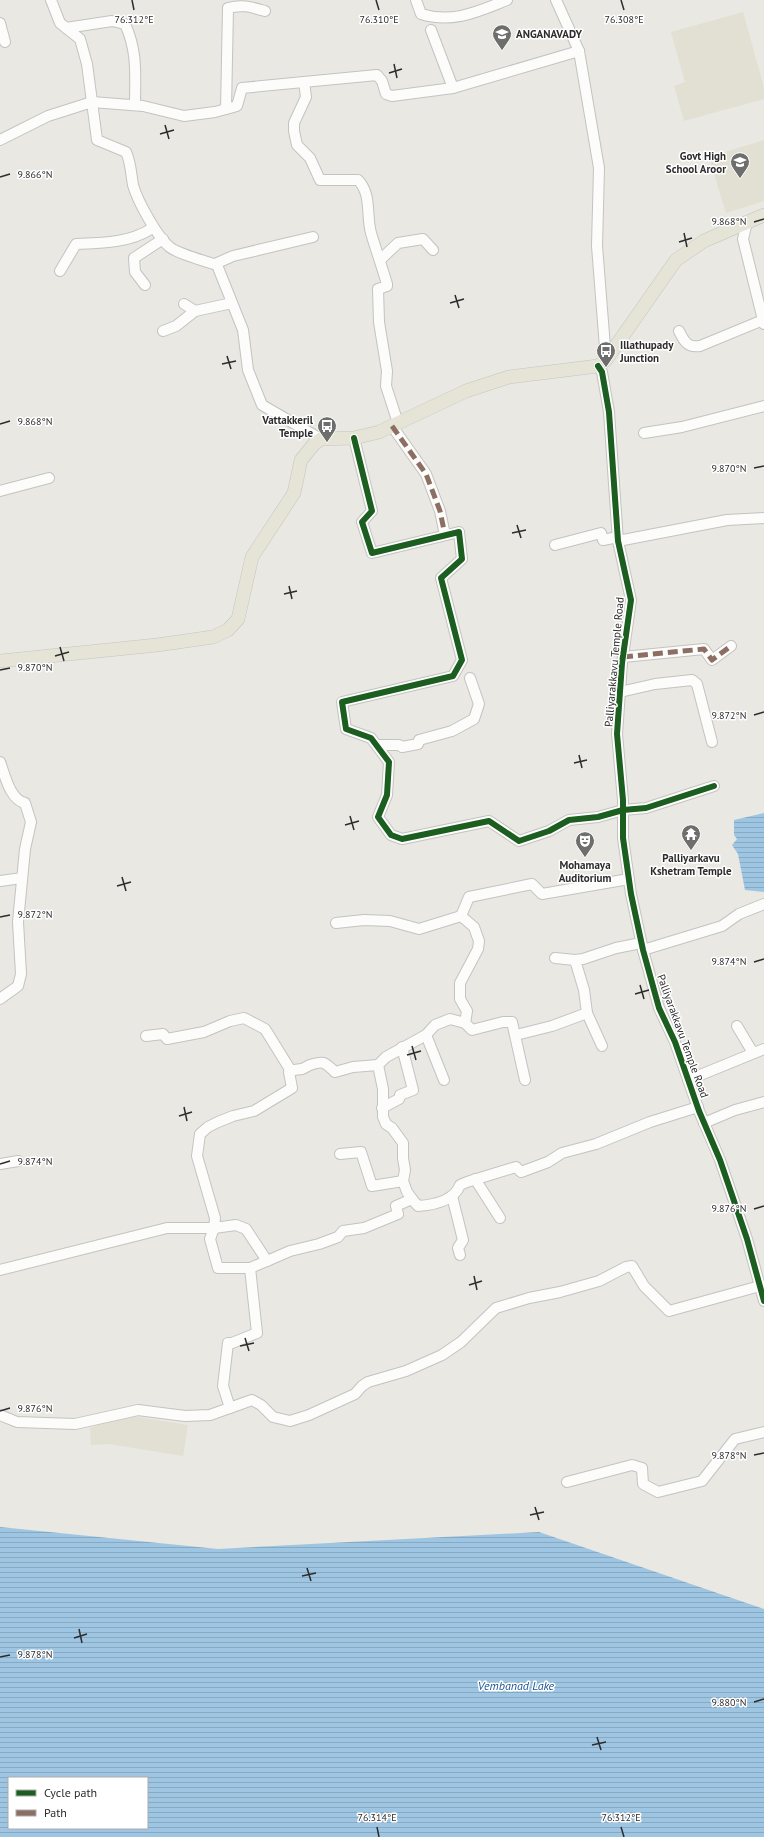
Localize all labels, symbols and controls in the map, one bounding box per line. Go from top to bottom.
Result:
text: 76.312°E [115,13,154,26]
text: 76.310°E [360,13,399,26]
text: 76.308°E [605,13,644,26]
school or university icon: ANGANAVADY [491,23,513,51]
place label: ANGANAVADY [516,27,582,41]
place label: Govt High School Aroor [666,149,726,176]
school or university icon: Govt High School Aroor [729,151,751,179]
text: 9.866°N [18,168,52,181]
text: 9.868°N [712,215,746,228]
place label: Illathupady Junction [619,338,674,365]
bus stop icon: Illathupady Junction [595,340,617,368]
place label: Vattakkeril Temple [261,413,314,440]
text: 9.868°N [18,415,52,428]
bus stop icon: Vattakkeril Temple [316,415,338,443]
text: 9.870°N [712,462,746,475]
street label: Palliyarakkavu Temple Road [601,596,627,728]
text: 9.870°N [18,661,52,674]
text: 9.872°N [712,709,746,722]
temple icon: Palliyarkavu Kshetram Temple [680,823,702,851]
theatre icon: Mohamaya Auditorium [574,830,596,858]
place label: Palliyarkavu Kshetram Temple [650,851,732,878]
place label: Mohamaya Auditorium [559,858,612,885]
text: 9.872°N [18,908,52,921]
text: 9.874°N [712,955,746,968]
street label: Palliyarakkavu Temple Road [654,972,712,1100]
text: 9.874°N [18,1155,52,1168]
text: 9.876°N [712,1202,746,1215]
text: 9.876°N [18,1402,52,1415]
text: 9.878°N [712,1449,746,1462]
text: 9.878°N [18,1648,52,1661]
water label: Vembanad Lake [478,1678,555,1693]
text: 9.880°N [712,1696,746,1709]
legend [8,1777,148,1829]
text: Cycle path [44,1785,97,1800]
text: Path [44,1805,67,1820]
text: 76.314°E [358,1811,397,1824]
text: 76.312°E [602,1811,641,1824]

